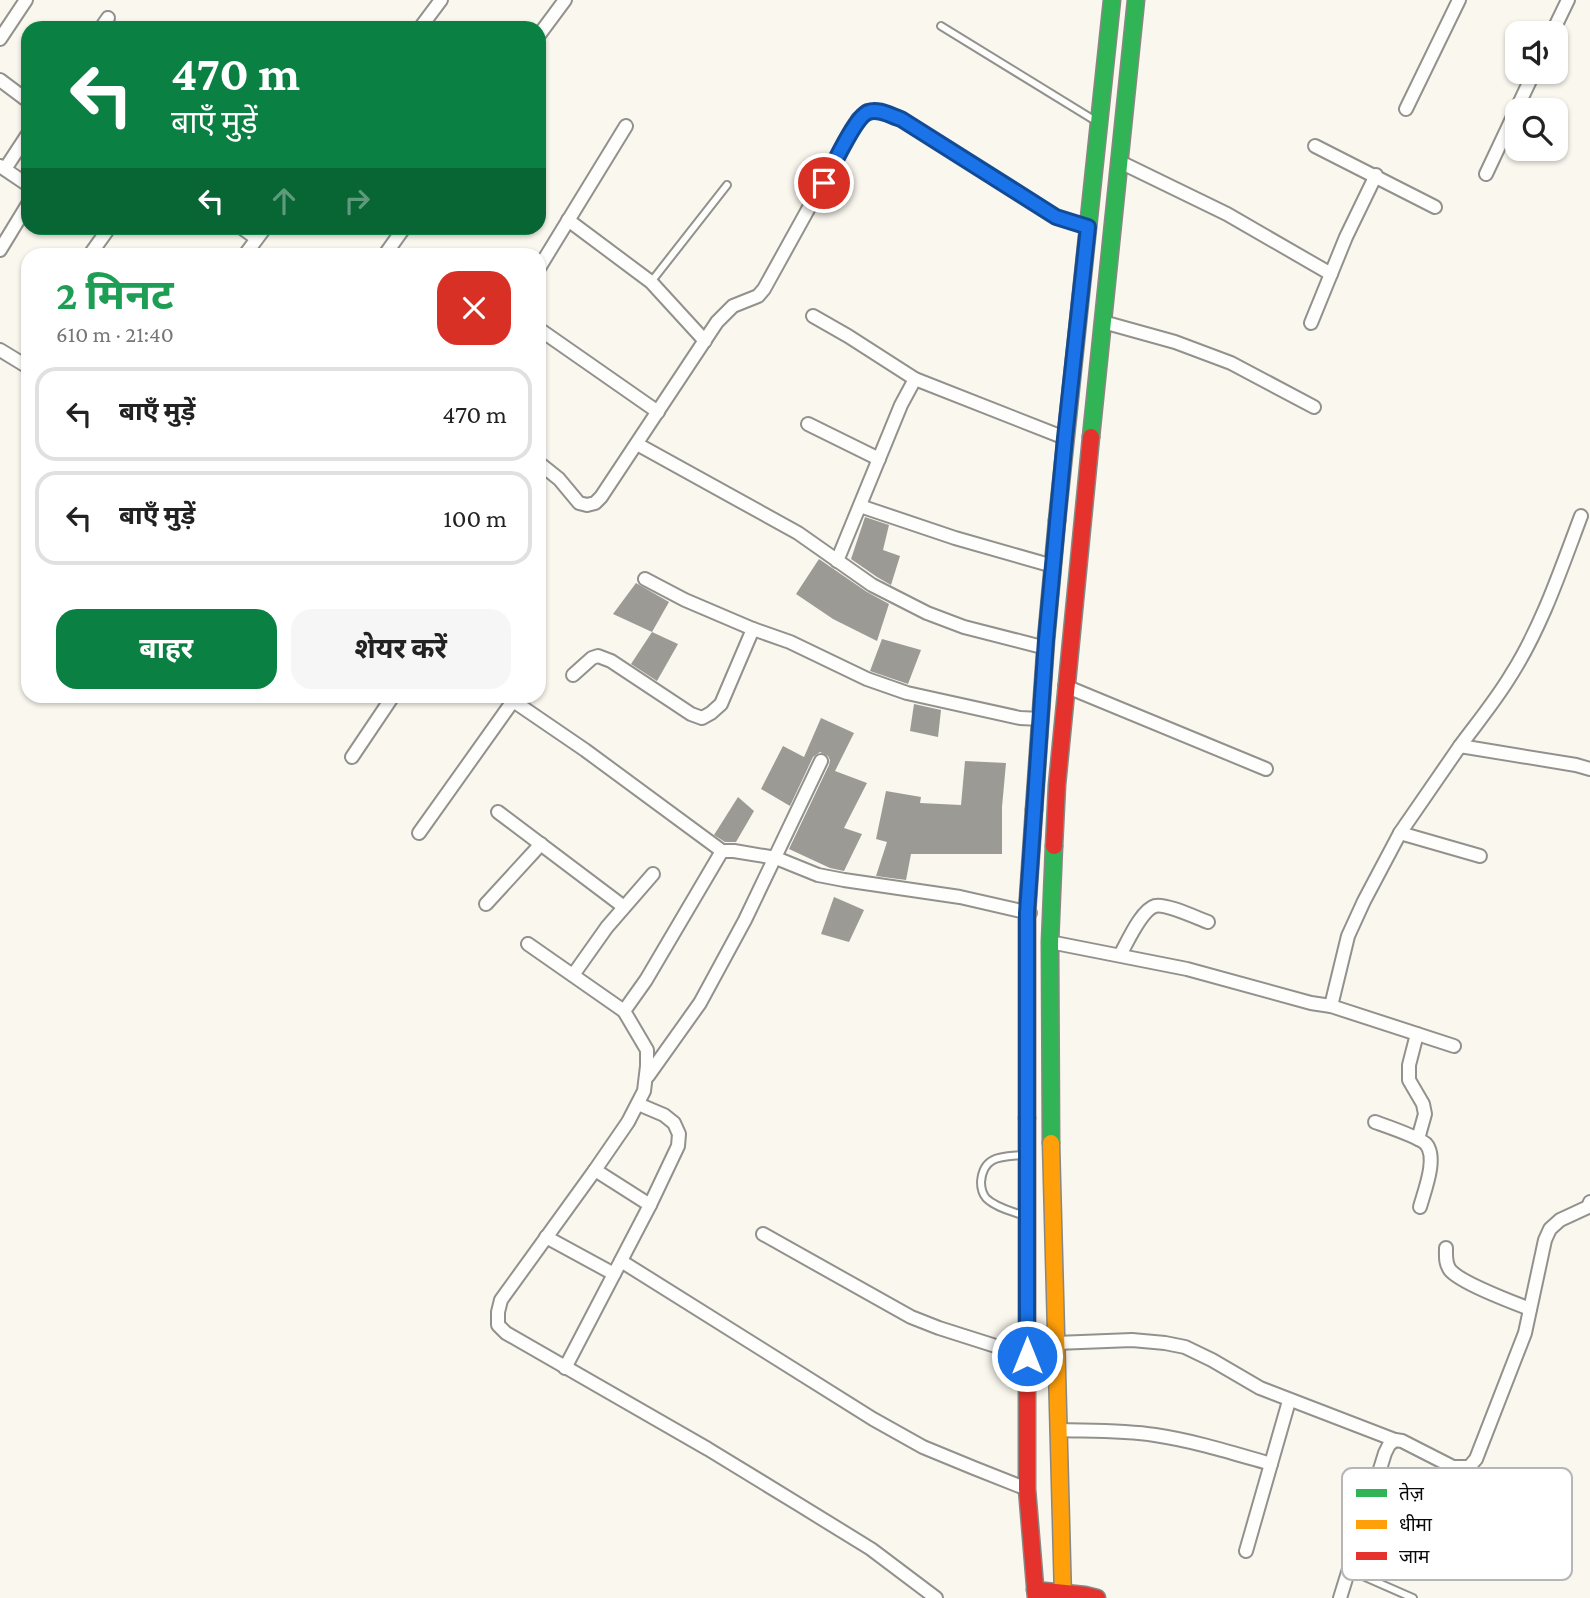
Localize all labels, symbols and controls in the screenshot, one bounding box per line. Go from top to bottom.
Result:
map controls [1505,21,1568,161]
button: sound [1505,21,1568,84]
text: 470 m [171,46,300,101]
icon: left [56,49,147,140]
button: search [1505,98,1568,161]
text: बाएँ मुड़ें [171,104,258,140]
pin [794,153,854,213]
icon: arrive [805,164,843,202]
icon: left [192,182,230,220]
icon: ahead [265,182,303,220]
icon: right [338,182,376,220]
text: 2 मिनट [56,271,174,318]
button: close [437,271,511,345]
text: 610 m · 21:40 [56,321,174,347]
icon: left [60,395,98,433]
text: बाएँ मुड़ें [119,397,195,426]
text: 470 m [442,400,507,429]
icon: left [60,499,98,537]
text: बाएँ मुड़ें [119,501,195,530]
text: 100 m [443,504,507,533]
button: बाहर [56,609,277,689]
button: शेयर करें [291,609,511,689]
position arrow [990,1319,1064,1393]
legend [1342,1468,1572,1580]
text: तेज़ [1399,1482,1425,1504]
text: धीमा [1399,1514,1433,1535]
text: जाम [1399,1546,1430,1567]

